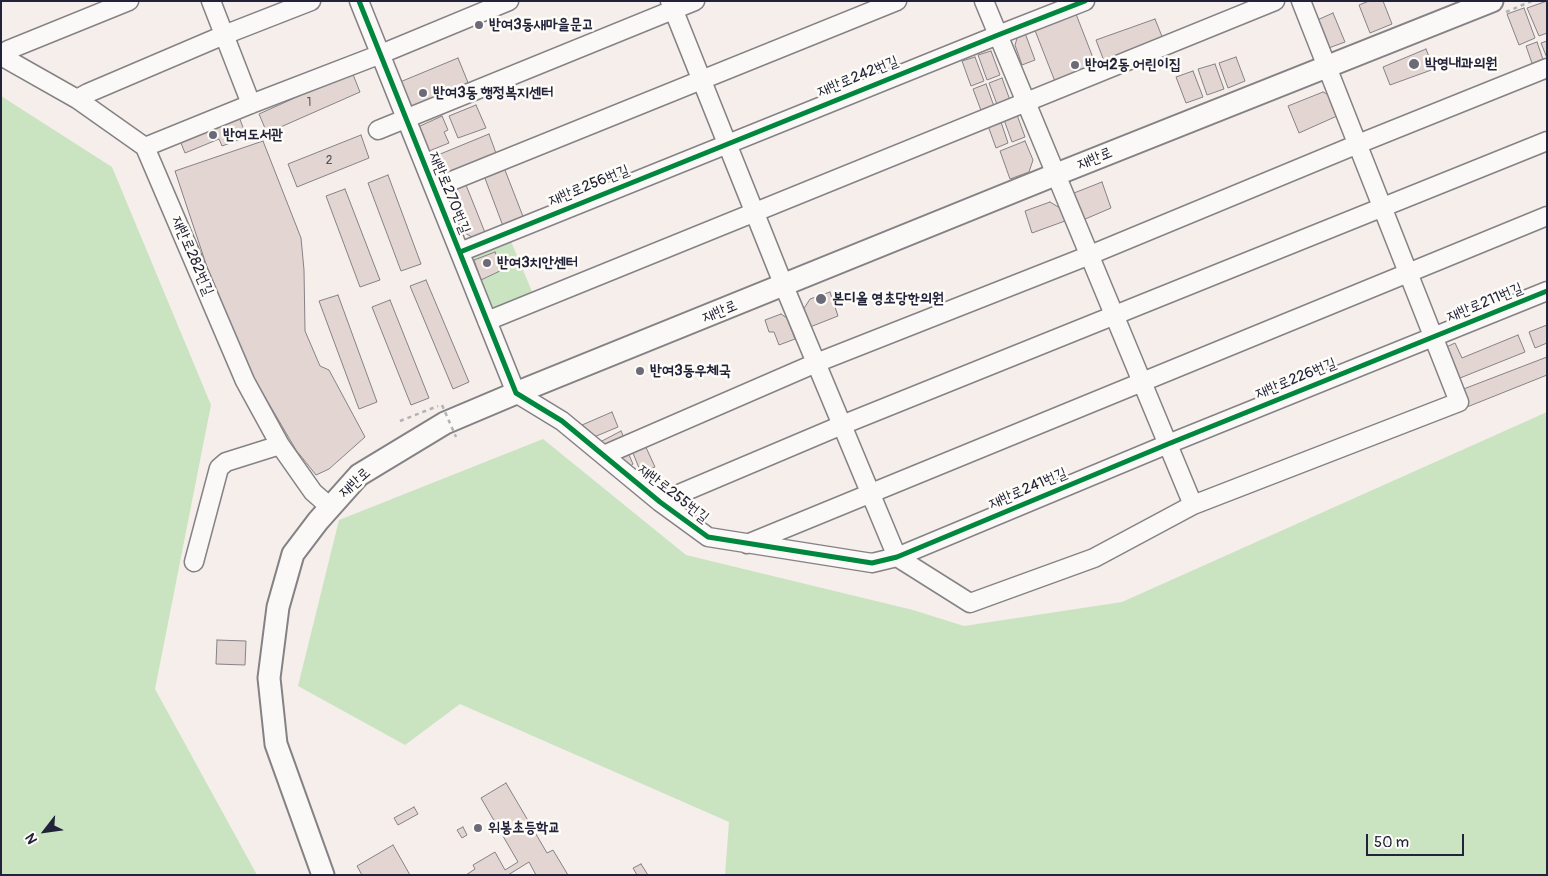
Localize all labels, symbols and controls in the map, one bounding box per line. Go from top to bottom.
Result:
place label: 반여3동새마을문고 [489,16,594,34]
marker: 반여3동새마을문고 [473,19,485,31]
street label: 재반로242번길 [815,53,901,101]
place label: 박영내과의원 [1425,55,1497,73]
place label: 반여2동 어린이집 [1085,56,1181,74]
marker: 박영내과의원 [1407,57,1421,71]
marker: 반여2동 어린이집 [1069,59,1081,71]
place label: 반여3동 행정복지센터 [433,84,553,102]
marker: 반여3동 행정복지센터 [417,87,429,99]
house number: 1 [307,96,311,110]
place label: 반여도서관 [223,126,283,144]
marker: 반여도서관 [207,129,219,141]
street label: 재반로 [1075,144,1115,174]
street label: 재반로270번길 [424,149,474,237]
house number: 2 [326,154,332,168]
street label: 재반로256번길 [546,162,632,210]
street label: 재반로282번길 [167,214,217,298]
place label: 반여3치안센터 [497,254,578,272]
marker: 반여3치안센터 [481,257,493,269]
street label: 재반로211번길 [1444,280,1526,326]
place label: 본디올 영초당한의원 [832,290,944,308]
marker: 본디올 영초당한의원 [814,292,828,306]
street label: 재반로 [700,297,740,327]
street label: 재반로226번길 [1253,355,1339,403]
place label: 반여3동우체국 [650,362,731,380]
marker: 반여3동우체국 [634,365,646,377]
street label: 재반로255번길 [634,461,712,527]
street label: 재반로 [336,464,374,502]
street label: 재반로241번길 [986,464,1070,514]
north arrow [20,806,70,856]
place label: 위봉초등학교 [488,819,560,837]
marker: 위봉초등학교 [472,822,484,834]
scale bar [1368,824,1466,856]
text: N [22,830,41,847]
text: 50 m [1374,833,1409,852]

